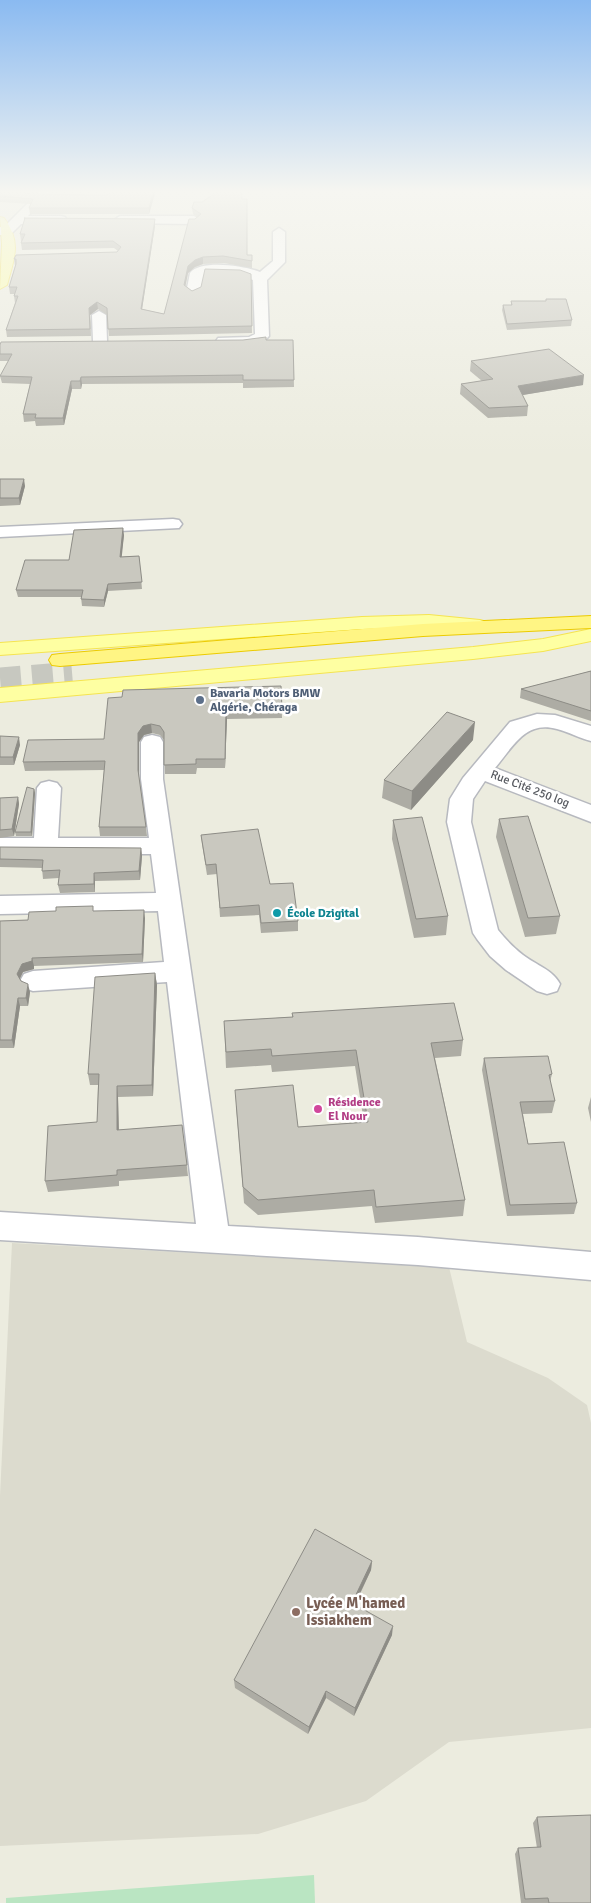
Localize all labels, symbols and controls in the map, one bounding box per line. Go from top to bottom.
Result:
place label: Bavaria Motors BMW Algérie, Chéraga [210,686,320,715]
marker: Bavaria Motors BMW Algérie, Chéraga [194,694,206,706]
street label: Rue Cité 250 log [488,767,572,811]
place label: École Dzigital [287,906,359,921]
marker: École Dzigital [271,907,283,919]
place label: Résidence El Nour [328,1095,381,1124]
marker: Résidence El Nour [312,1103,324,1115]
place label: Lycée M'hamed Issiakhem [306,1594,405,1629]
marker: Lycée M'hamed Issiakhem [290,1606,302,1618]

